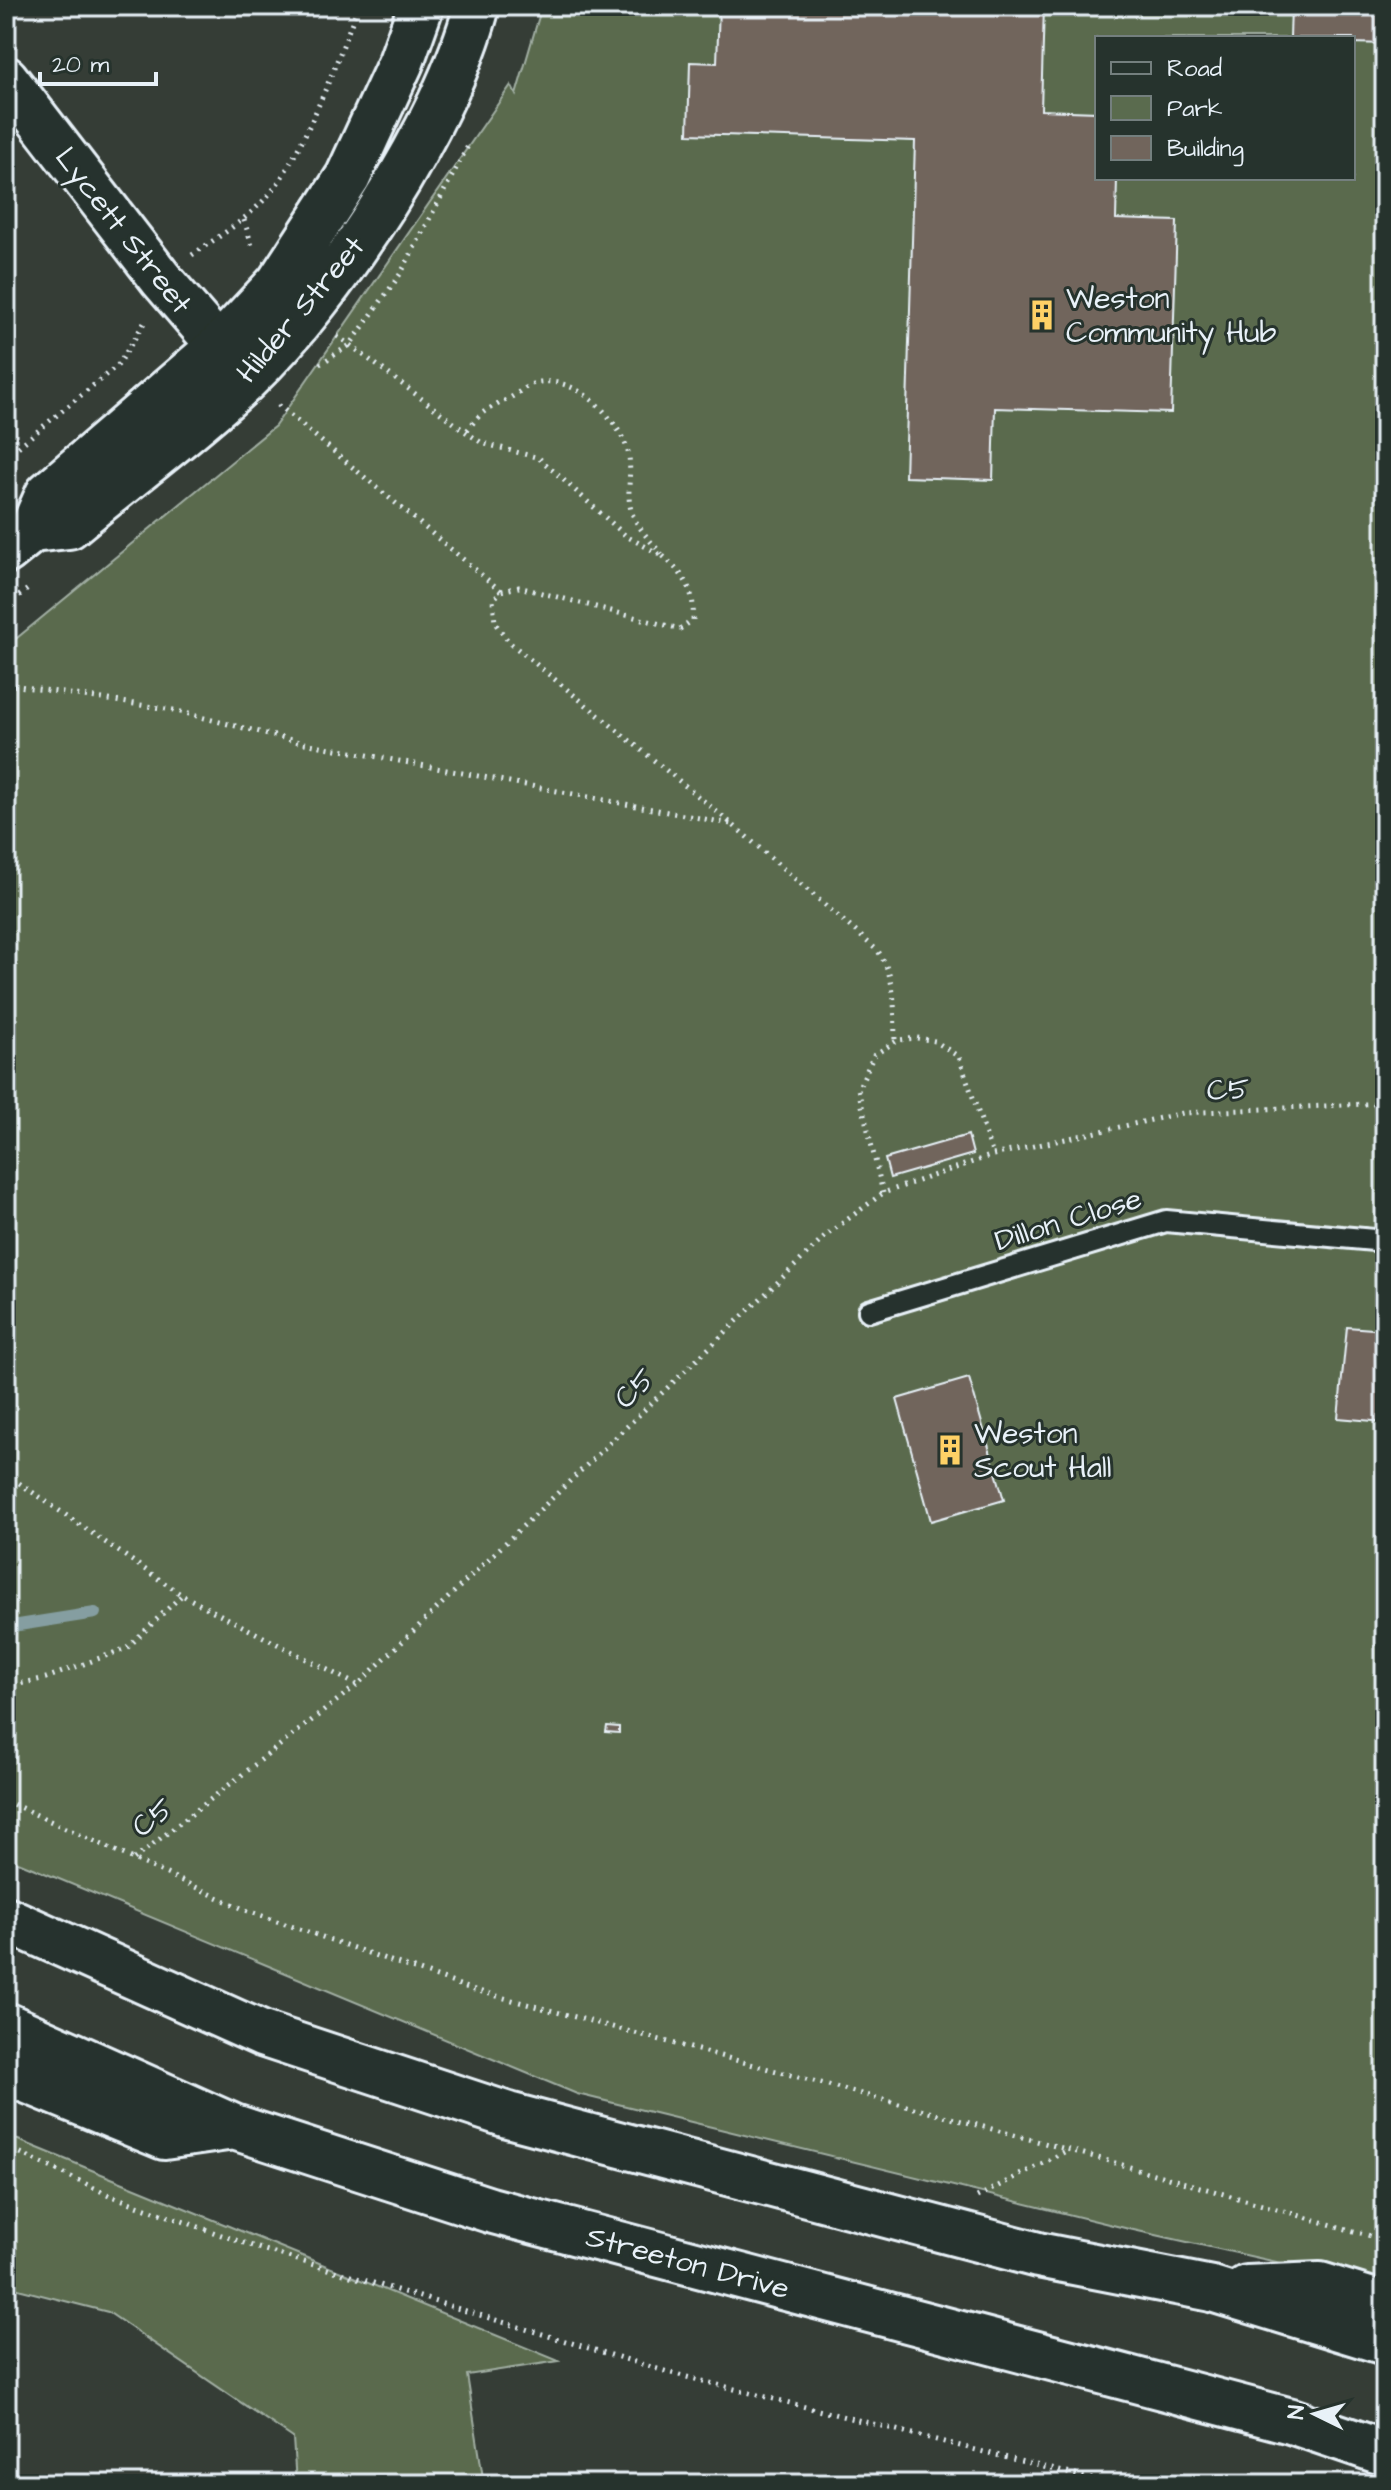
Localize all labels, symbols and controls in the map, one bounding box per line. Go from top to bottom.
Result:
scale bar [40,36,156,86]
legend [1095,36,1355,180]
text: 20 m [52,48,109,82]
text: Road [1167,52,1222,86]
text: Park [1167,92,1223,126]
text: Building [1167,132,1244,167]
street label: Lycett Street [44,138,202,323]
street label: Hilder Street [227,227,375,392]
place label: Weston Community Hub [1066,278,1277,355]
building icon: Weston Community Hub [1025,298,1059,332]
street label: C5 [1206,1068,1250,1112]
street label: Dillon Close [990,1178,1147,1262]
street label: C5 [605,1359,665,1419]
place label: Weston Scout Hall [974,1413,1111,1489]
building icon: Weston Scout Hall [933,1433,967,1467]
street label: C5 [123,1788,182,1847]
street label: Streeton Drive [581,2216,794,2310]
north arrow [1275,2374,1355,2454]
text: N [1281,2404,1313,2421]

